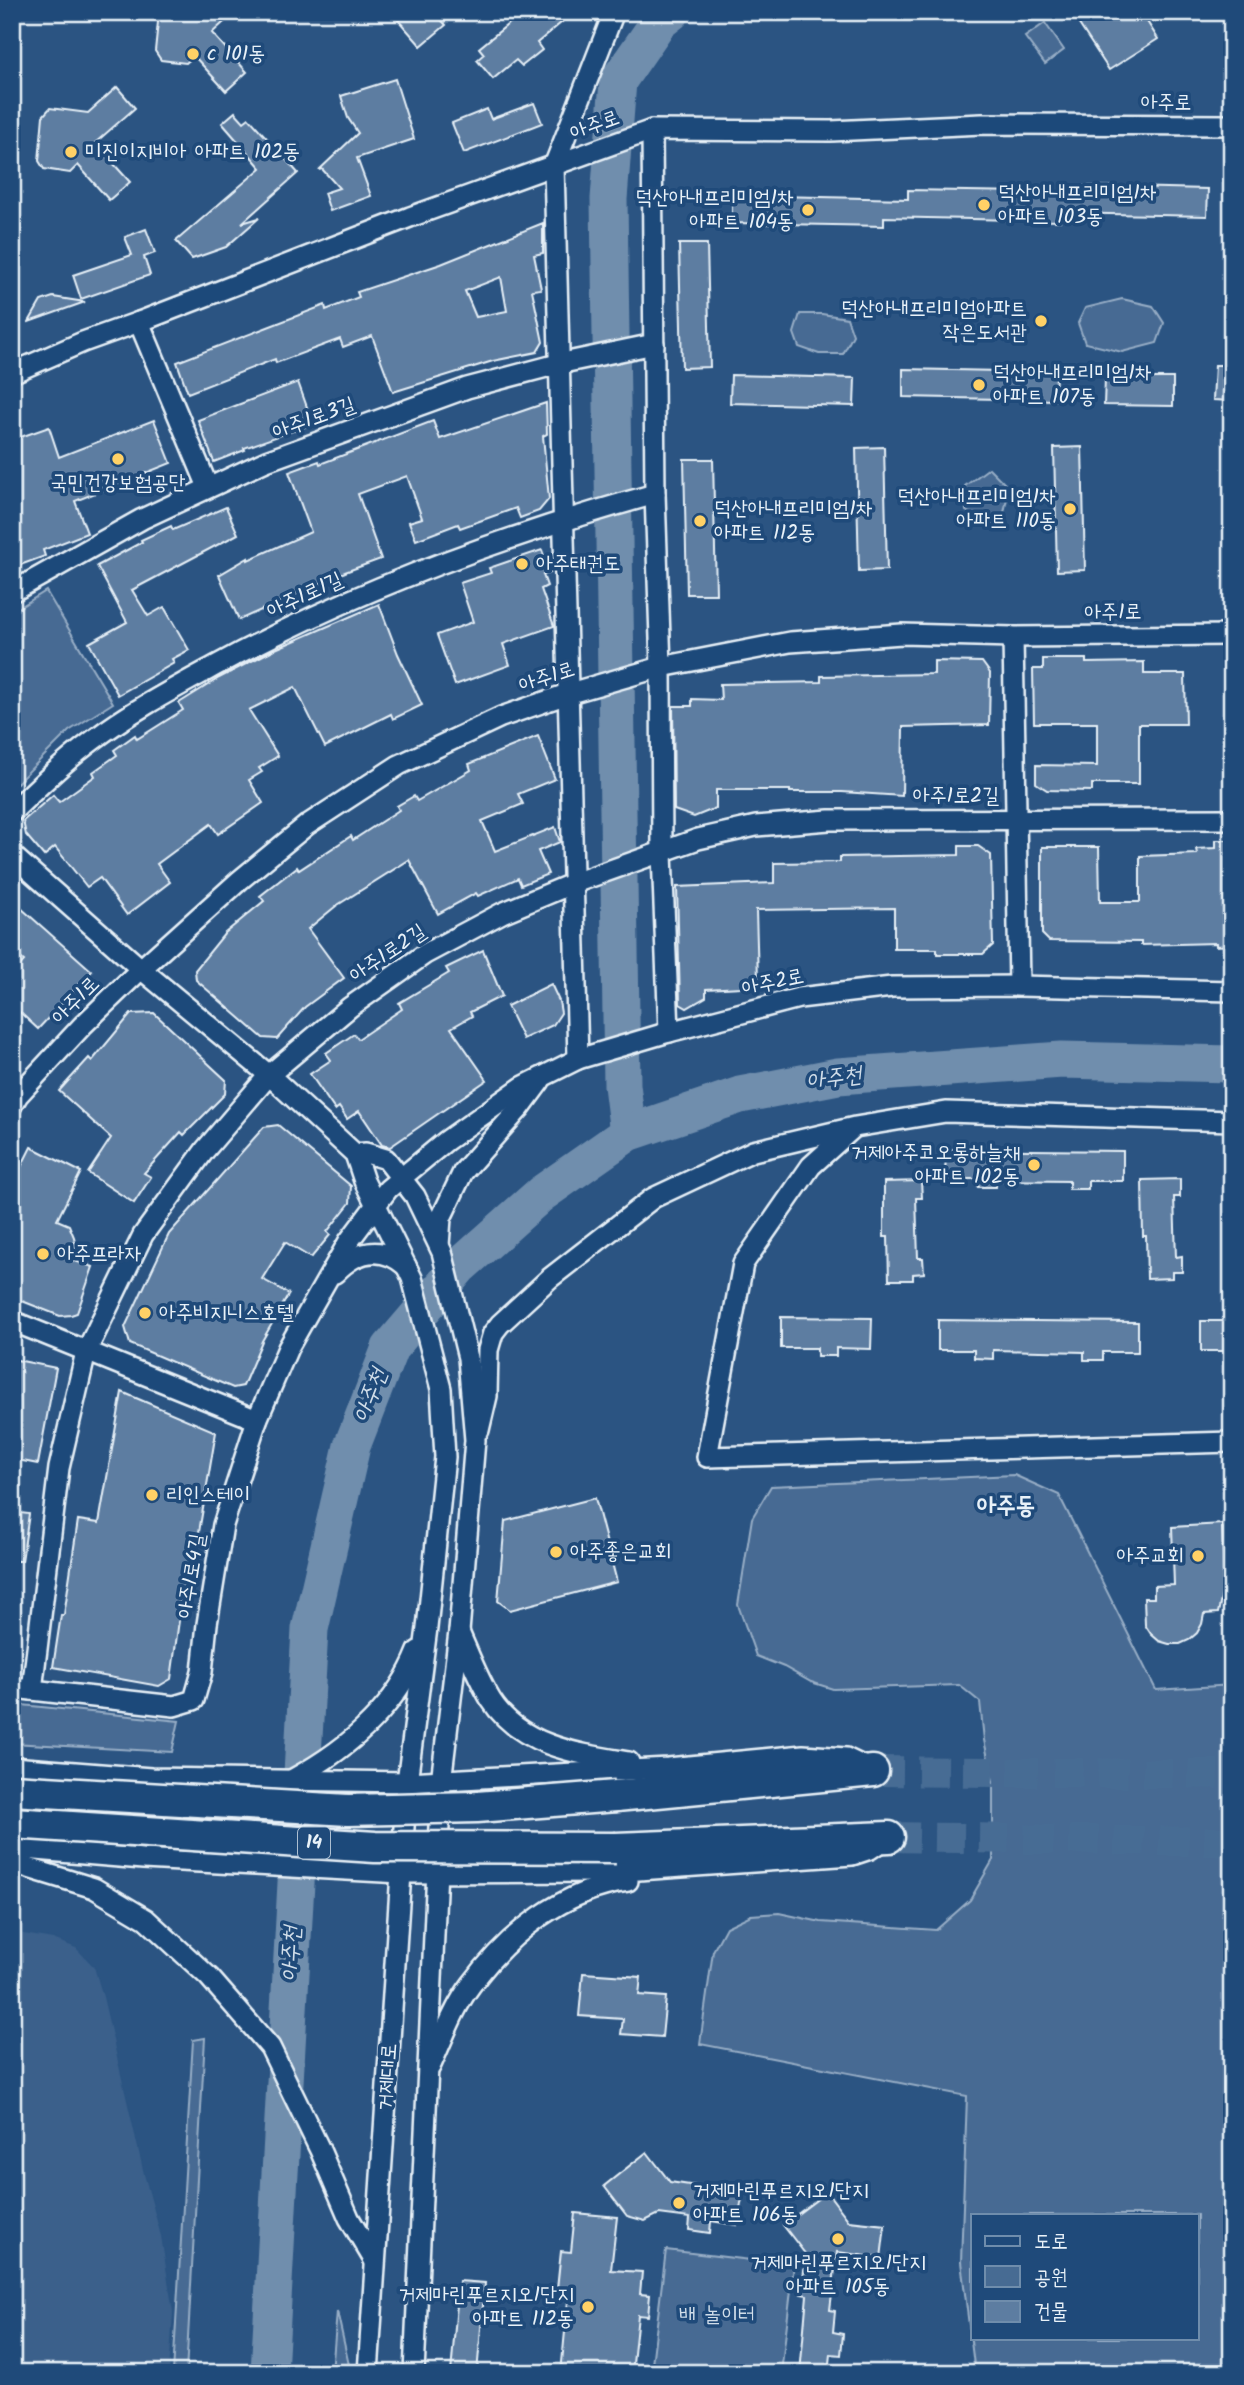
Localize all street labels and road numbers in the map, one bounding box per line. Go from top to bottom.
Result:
street label: 아주로 [1141,87,1191,120]
street label: 아주로 [566,102,624,150]
street label: 아주1로3길 [268,389,360,449]
street label: 아주1로1길 [261,564,349,628]
street label: 아주1로 [1084,596,1142,630]
street label: 아주1로 [515,653,579,703]
street label: 아주1로2길 [913,780,999,813]
street label: 아주1로2길 [343,916,433,992]
street label: 아주2로 [739,960,807,1006]
street label: 아주1로 [44,969,108,1033]
street label: 아주1로4길 [169,1531,215,1621]
road number: 14 [298,1828,330,1858]
street label: 거제대로 [369,2042,407,2112]

